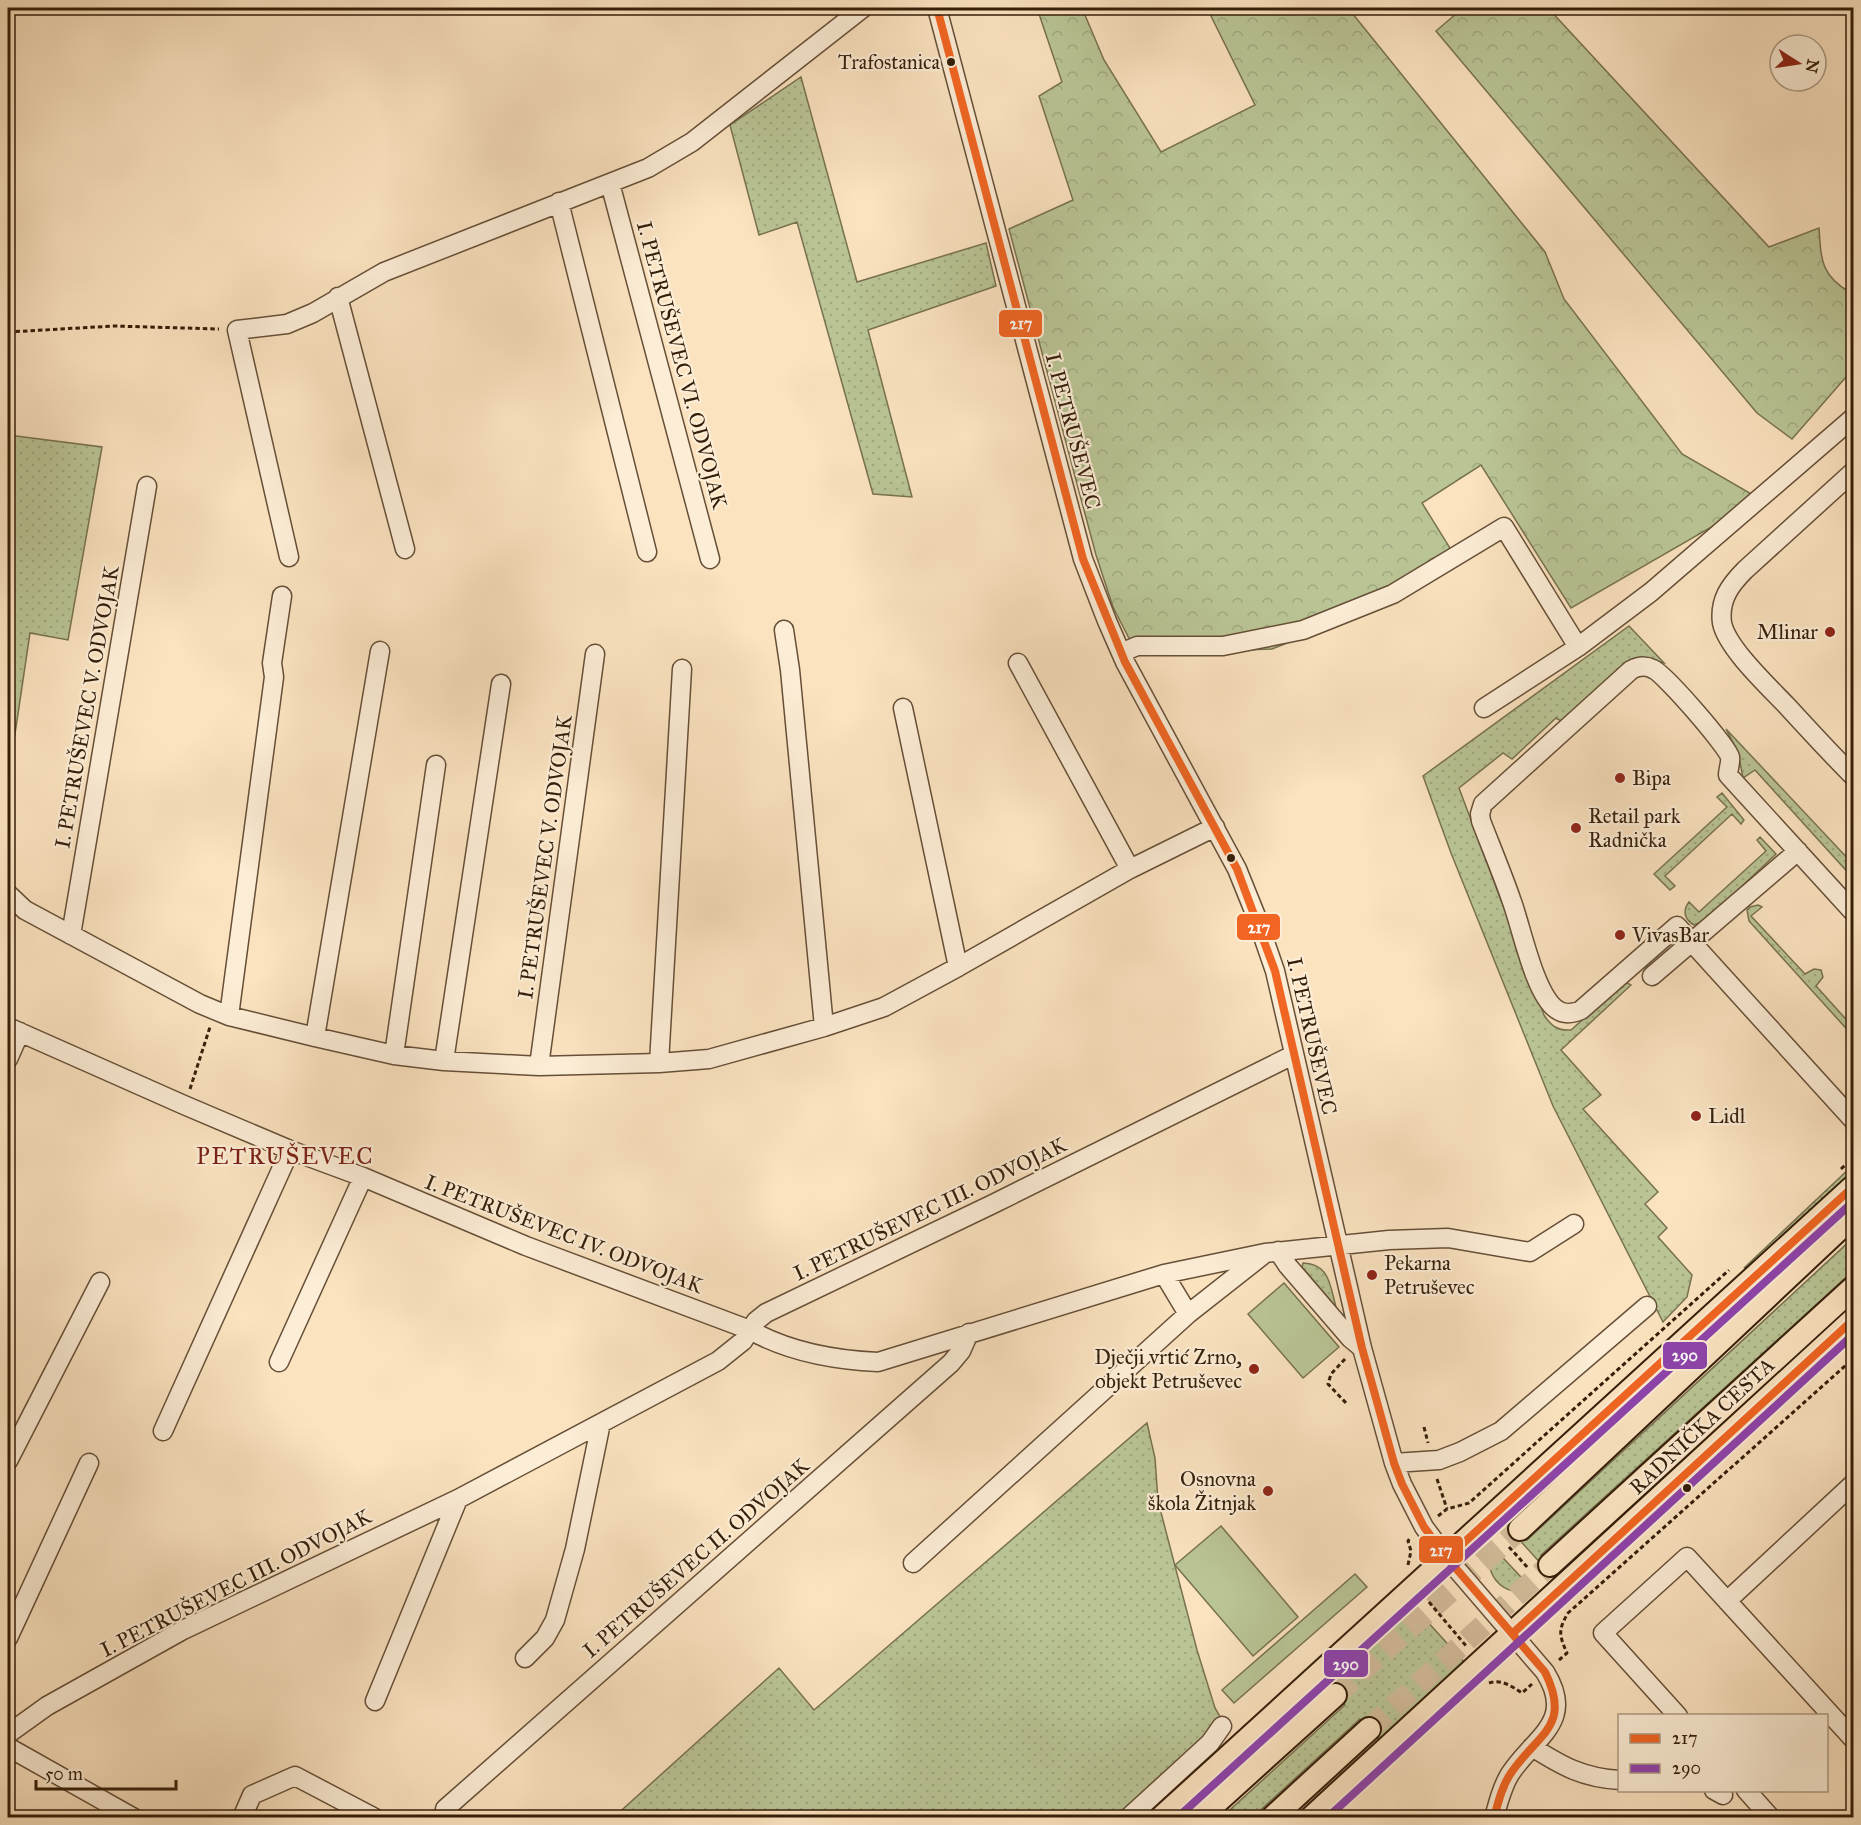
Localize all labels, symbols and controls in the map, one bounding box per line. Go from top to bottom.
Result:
north arrow [1768,33,1828,93]
place label: Trafostanica [838,50,941,74]
marker: Trafostanica [945,56,957,68]
text: N [1801,57,1823,75]
street label: I. PETRUŠEVEC VI. ODVOJAK [631,218,733,513]
line badge: 217 [998,309,1043,338]
text: 217 [1010,314,1033,333]
street label: I. PETRUŠEVEC [1040,350,1106,512]
street label: I. PETRUŠEVEC V. ODVOJAK [49,563,125,850]
place label: Mlinar [1757,619,1818,645]
marker: Mlinar [1823,625,1837,639]
street label: I. PETRUŠEVEC V. ODVOJAK [512,712,578,1001]
place label: Bipa [1632,765,1671,791]
marker: Bipa [1613,771,1627,785]
place label: Retail park Radnička [1588,803,1681,853]
marker: Retail park Radnička [1569,821,1583,835]
unlabelled marker [1225,852,1237,864]
line badge: 217 [1236,913,1281,941]
text: 217 [1248,918,1271,937]
place label: VivasBar [1631,922,1709,948]
marker: VivasBar [1613,928,1627,942]
street label: I. PETRUŠEVEC [1281,955,1343,1117]
place label: Lidl [1708,1103,1746,1129]
marker: Lidl [1689,1109,1703,1123]
street label: I. PETRUŠEVEC III. ODVOJAK [789,1131,1072,1287]
district label: PETRUŠEVEC [196,1141,374,1171]
street label: I. PETRUŠEVEC IV. ODVOJAK [421,1169,708,1299]
place label: Pekarna Petruševec [1384,1250,1475,1300]
marker: Pekarna Petruševec [1365,1268,1379,1282]
line badge: 290 [1662,1341,1708,1370]
place label: Dječji vrtić Zrno, objekt Petruševec [1094,1344,1242,1394]
text: 290 [1672,1346,1698,1366]
street label: RADNIČKA CESTA [1624,1352,1780,1500]
marker: Dječji vrtić Zrno, objekt Petruševec [1247,1362,1261,1376]
street label: I. PETRUŠEVEC II. ODVOJAK [578,1452,815,1663]
place label: Osnovna škola Žitnjak [1148,1466,1256,1516]
unlabelled marker [1681,1482,1693,1494]
marker: Osnovna škola Žitnjak [1261,1484,1275,1498]
street label: I. PETRUŠEVEC III. ODVOJAK [96,1503,377,1663]
line badge: 217 [1418,1535,1464,1564]
text: 217 [1430,1541,1453,1560]
line badge: 290 [1323,1649,1369,1678]
text: 290 [1333,1655,1359,1675]
legend [1618,1714,1828,1792]
text: 217 [1672,1727,1698,1749]
scale bar [36,1753,176,1791]
text: 290 [1672,1757,1701,1779]
text: 50 m [45,1763,83,1785]

